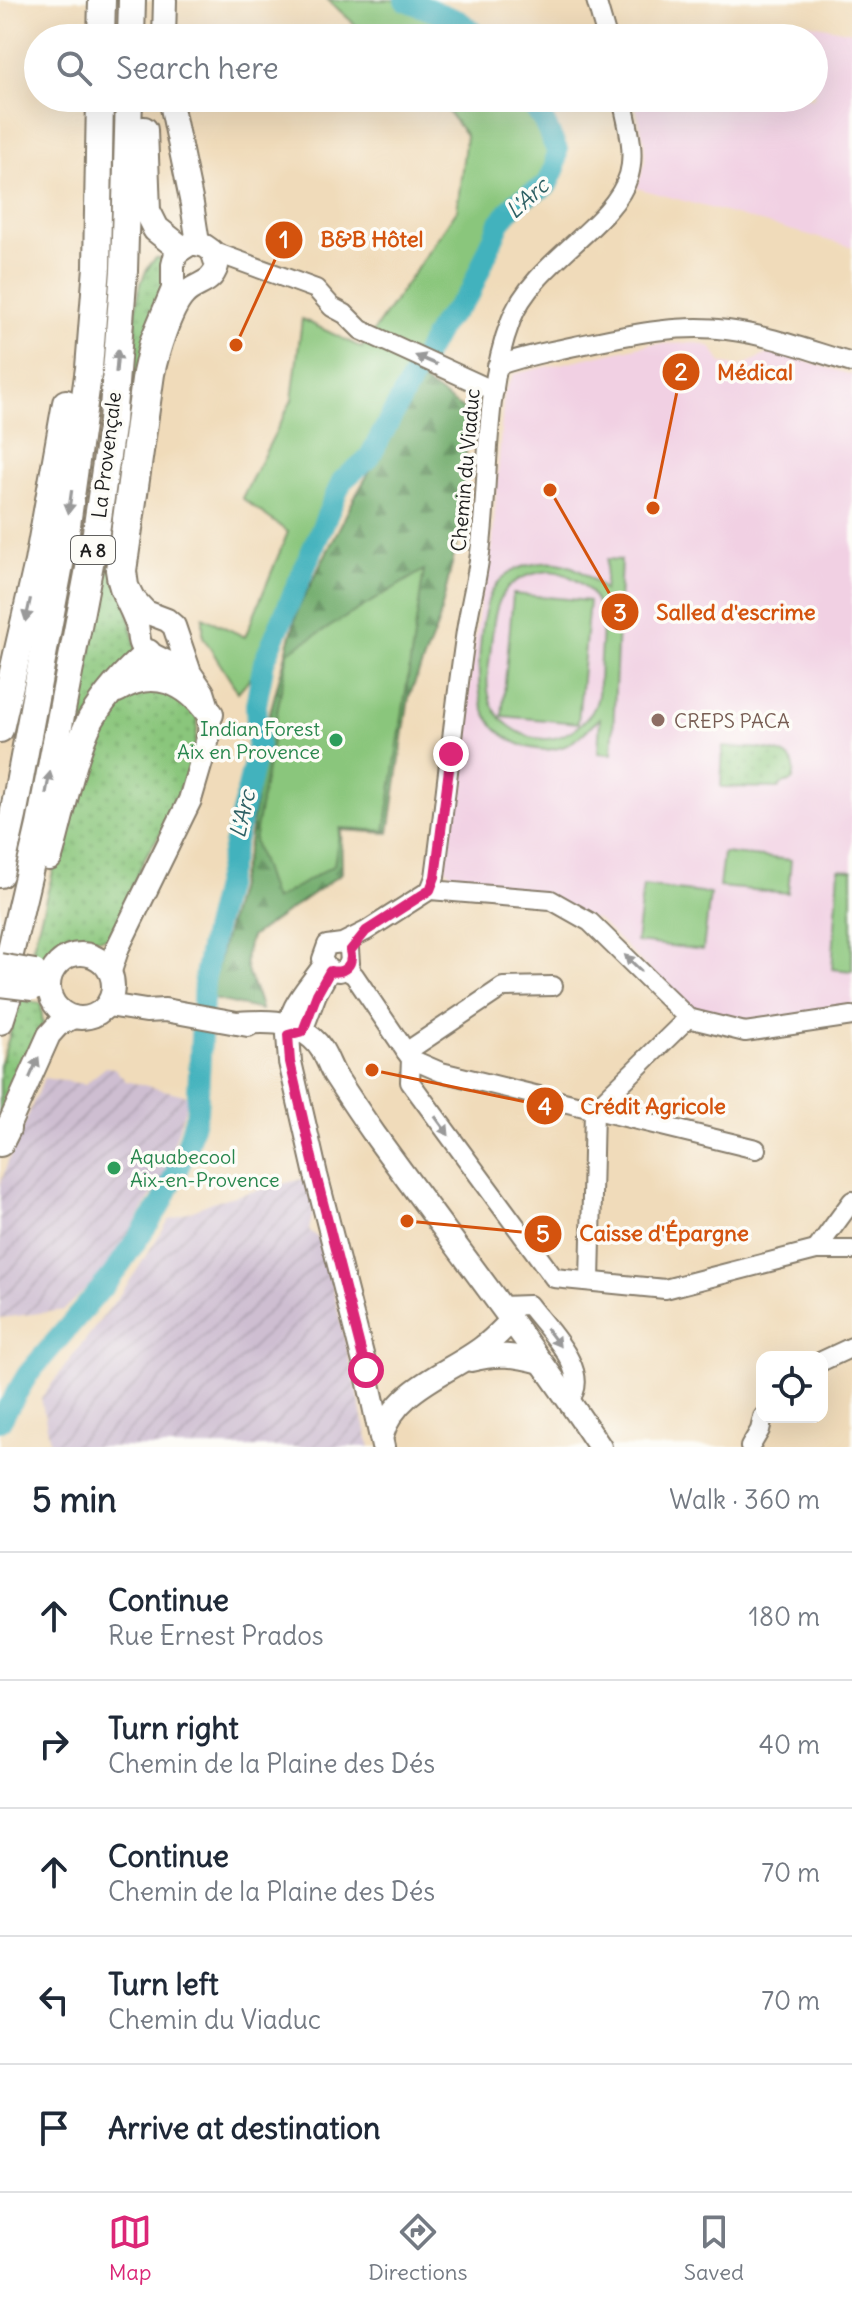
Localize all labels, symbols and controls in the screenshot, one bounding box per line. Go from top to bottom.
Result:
search box [24,24,828,112]
icon: search [52,46,96,90]
text: Search here [116,49,279,87]
water label: L'Arc [500,170,555,224]
callout: B&B Hôtel [264,217,439,263]
text: 1 [279,224,289,254]
text: B&B Hôtel [321,225,423,253]
one-way arrow [110,348,123,373]
callout: Médical [661,349,809,395]
one-way arrow [414,353,437,366]
text: 2 [674,356,688,386]
text: Médical [717,358,793,386]
street label: Chemin du Viaduc [445,387,485,553]
street label: La Provençale [86,390,126,520]
one-way arrow [63,490,76,515]
road number: A 8 [71,536,115,564]
callout: Salled d'escrime [600,589,831,635]
text: 3 [613,597,627,627]
one-way arrow [21,598,34,623]
text: Salled d'escrime [656,598,816,626]
place label: CREPS PACA [674,708,790,733]
marker: CREPS PACA [649,711,667,729]
place label: Indian Forest Aix en Provence [177,716,320,764]
marker: Indian Forest Aix en Provence [327,731,345,749]
route end [433,736,469,772]
one-way arrow [42,770,55,795]
water label: L'Arc [223,786,261,840]
one-way arrow [624,955,643,973]
one-way arrow [28,1056,41,1080]
callout: Crédit Agricole [525,1083,742,1129]
text: 4 [538,1091,552,1121]
text: Crédit Agricole [580,1092,726,1120]
one-way arrow [434,1116,450,1137]
place label: Aquabecool Aix-en-Provence [130,1144,280,1192]
marker: Aquabecool Aix-en-Provence [105,1159,123,1177]
callout: Caisse d'Épargne [523,1211,765,1257]
text: 5 [536,1218,550,1248]
text: Caisse d'Épargne [579,1219,749,1247]
one-way arrow [544,1326,560,1347]
map controls [756,1351,828,1423]
button: locate [756,1351,828,1423]
route start [348,1352,384,1388]
text: 5 min [32,1478,117,1521]
text: Walk · 360 m [669,1483,820,1516]
text: Continue [108,1581,229,1619]
icon: ahead [32,1594,76,1638]
text: 180 m [749,1600,820,1633]
text: Rue Ernest Prados [108,1619,324,1652]
text: Turn right [108,1709,239,1747]
icon: right [32,1722,76,1766]
text: 40 m [759,1728,820,1761]
text: Chemin de la Plaine des Dés [108,1747,435,1780]
text: Continue [108,1837,229,1875]
icon: ahead [32,1850,76,1894]
text: 70 m [761,1856,820,1889]
text: Chemin de la Plaine des Dés [108,1875,435,1908]
text: Turn left [108,1965,219,2003]
icon: left [32,1978,76,2022]
text: 70 m [761,1984,820,2017]
text: Chemin du Viaduc [108,2003,321,2036]
icon: arrive [32,2106,76,2150]
text: Arrive at destination [108,2109,380,2147]
tab: Map [108,2210,152,2286]
tab: Directions [368,2210,468,2286]
tab: Saved [684,2210,744,2286]

